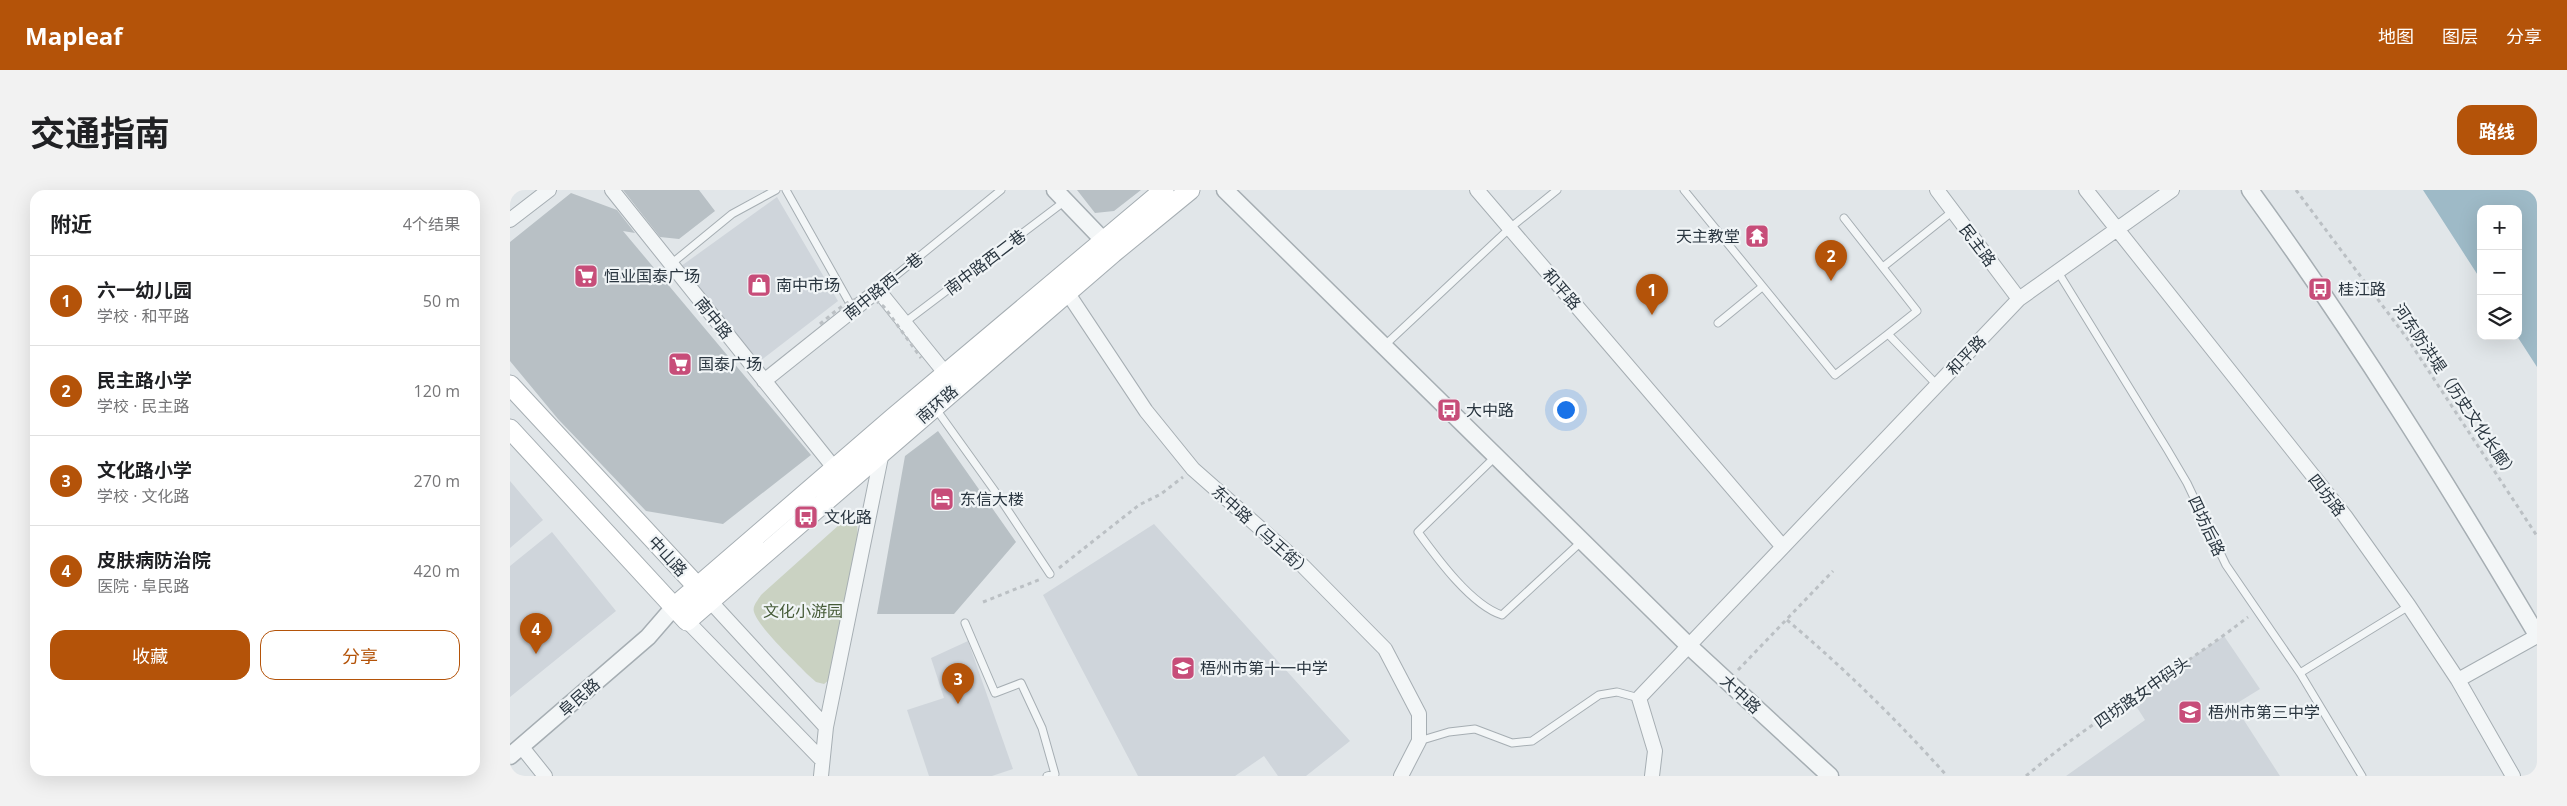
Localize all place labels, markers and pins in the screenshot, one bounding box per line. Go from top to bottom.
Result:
temple icon: 天主教堂 [1744,223,1770,249]
place label: 天主教堂 [1676,225,1740,247]
pin: 2 [1815,240,1847,281]
supermarket icon: 恒业国泰广场 [573,263,599,289]
place label: 恒业国泰广场 [604,265,700,287]
shop icon: 南中市场 [746,272,772,298]
place label: 南中市场 [776,274,840,296]
pin: 1 [1636,274,1668,315]
bus stop icon: 桂江路 [2307,276,2333,302]
place label: 桂江路 [2338,278,2386,300]
supermarket icon: 国泰广场 [667,351,693,377]
place label: 国泰广场 [698,353,762,375]
bus stop icon: 大中路 [1436,397,1462,423]
place label: 大中路 [1466,399,1514,421]
hotel icon: 东信大楼 [929,486,955,512]
place label: 东信大楼 [960,488,1024,510]
bus stop icon: 文化路 [793,504,819,530]
place label: 文化路 [824,506,872,528]
pin: 4 [520,613,552,654]
school or university icon: 梧州市第十一中学 [1170,655,1196,681]
place label: 梧州市第十一中学 [1200,657,1328,679]
pin: 3 [942,663,974,704]
school or university icon: 梧州市第三中学 [2177,699,2203,725]
place label: 梧州市第三中学 [2208,701,2320,723]

